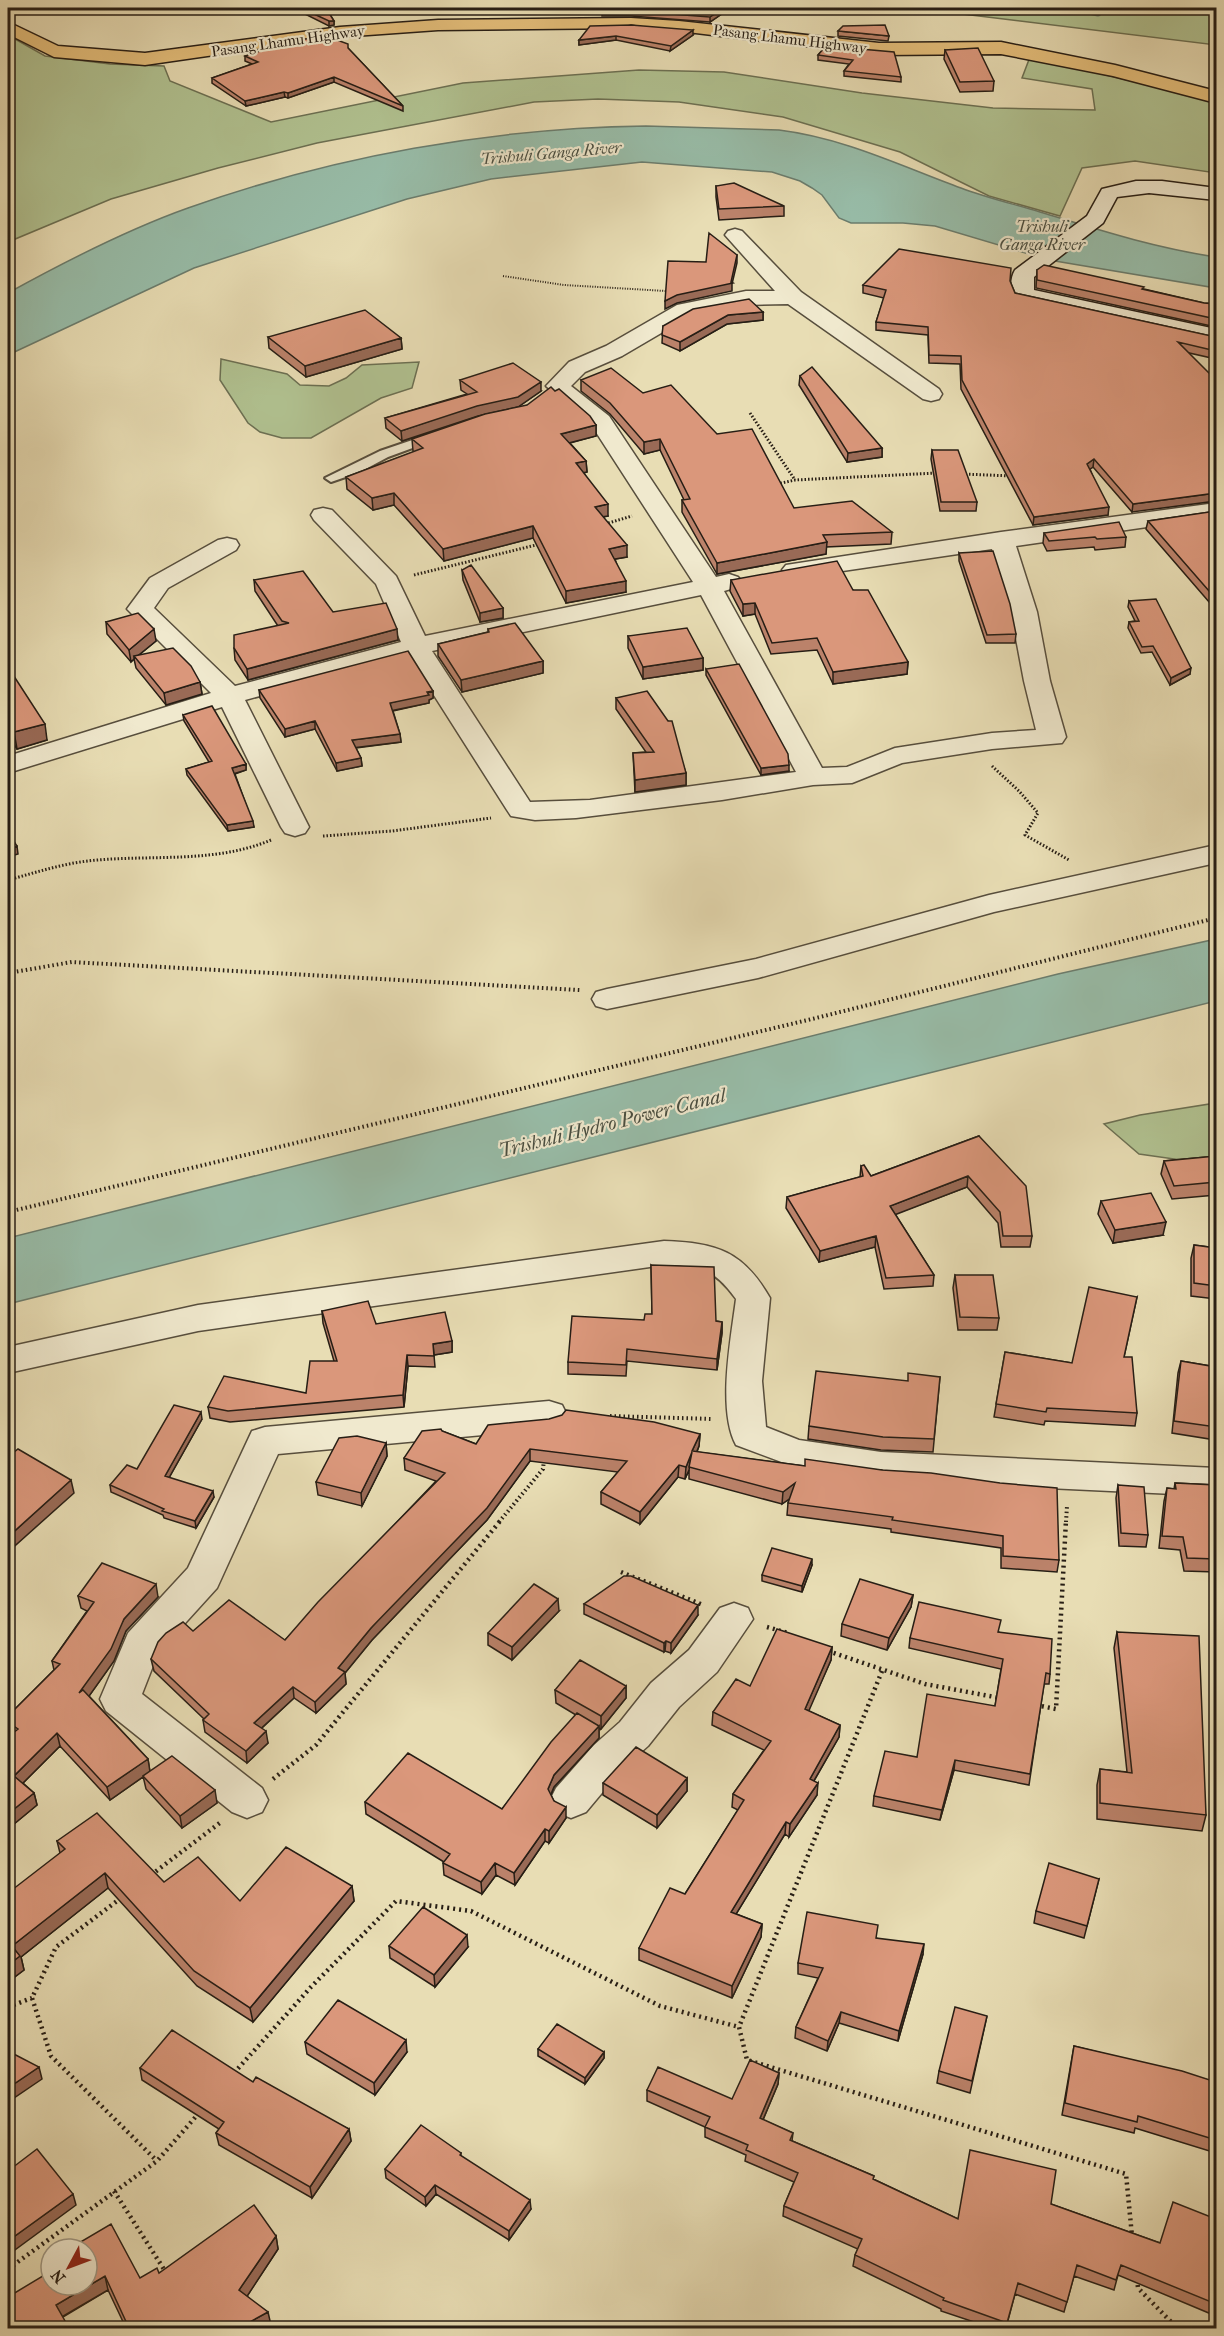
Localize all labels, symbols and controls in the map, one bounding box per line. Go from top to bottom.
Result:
street label: Pasang Lhamu Highway [210,21,367,61]
street label: Pasang Lhamu Highway [712,21,869,57]
water label: Trishuli Ganga River [480,137,624,169]
water label: Trishuli Ganga River [999,217,1087,254]
water label: Trishuli Hydro Power Canal [496,1083,730,1162]
north arrow [39,2237,99,2297]
text: N [46,2265,69,2287]

